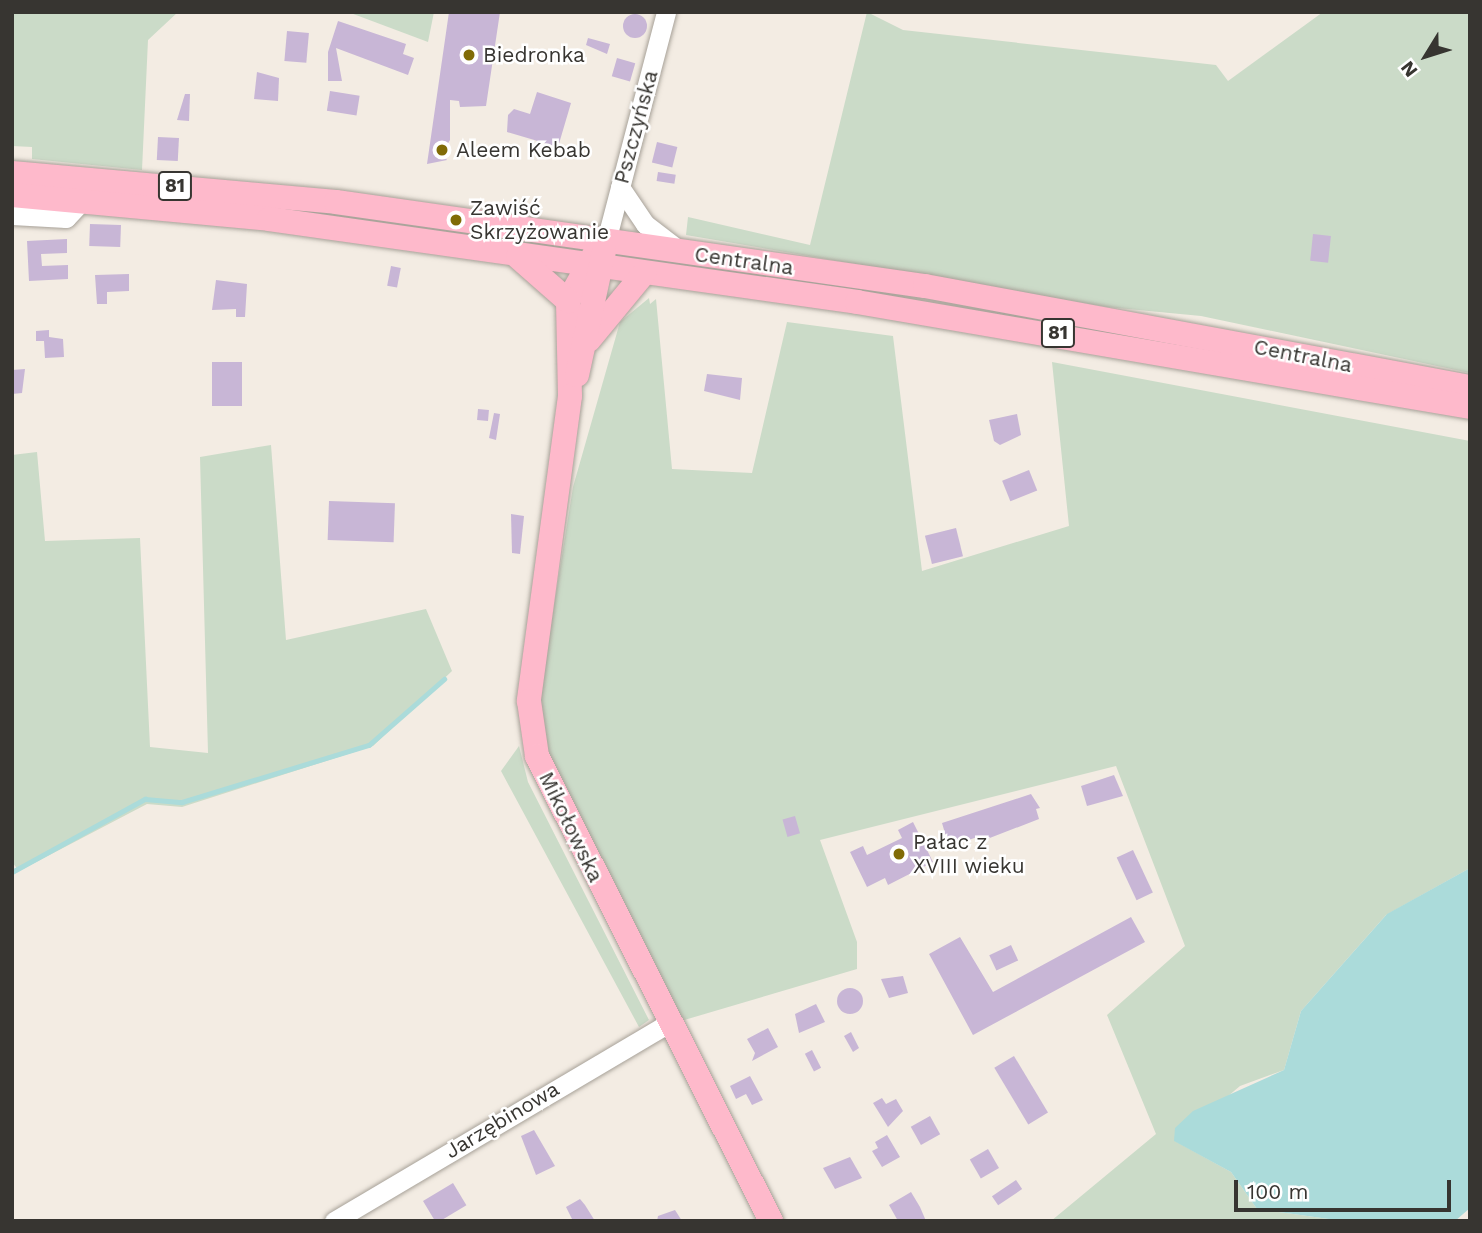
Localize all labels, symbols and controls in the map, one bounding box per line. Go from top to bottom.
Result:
north arrow [1391,21,1461,91]
place label: Biedronka [483,42,585,68]
marker: Biedronka [461,47,477,63]
text: N [1396,57,1422,82]
street label: Pszczyńska [609,68,663,186]
place label: Aleem Kebab [456,137,591,163]
marker: Aleem Kebab [434,142,450,158]
road number: 81 [158,170,192,202]
place label: Zawiść Skrzyżowanie [470,195,609,245]
marker: Zawiść Skrzyżowanie [448,212,464,228]
street label: Centralna [693,242,795,280]
road number: 81 [1040,318,1076,348]
street label: Centralna [1252,334,1354,378]
street label: Mikołowska [533,768,609,886]
place label: Pałac z XVIII wieku [913,829,1025,879]
marker: Pałac z XVIII wieku [891,846,907,862]
street label: Jarzębinowa [441,1076,563,1164]
scale bar [1237,1166,1454,1210]
text: 100 m [1247,1179,1309,1204]

